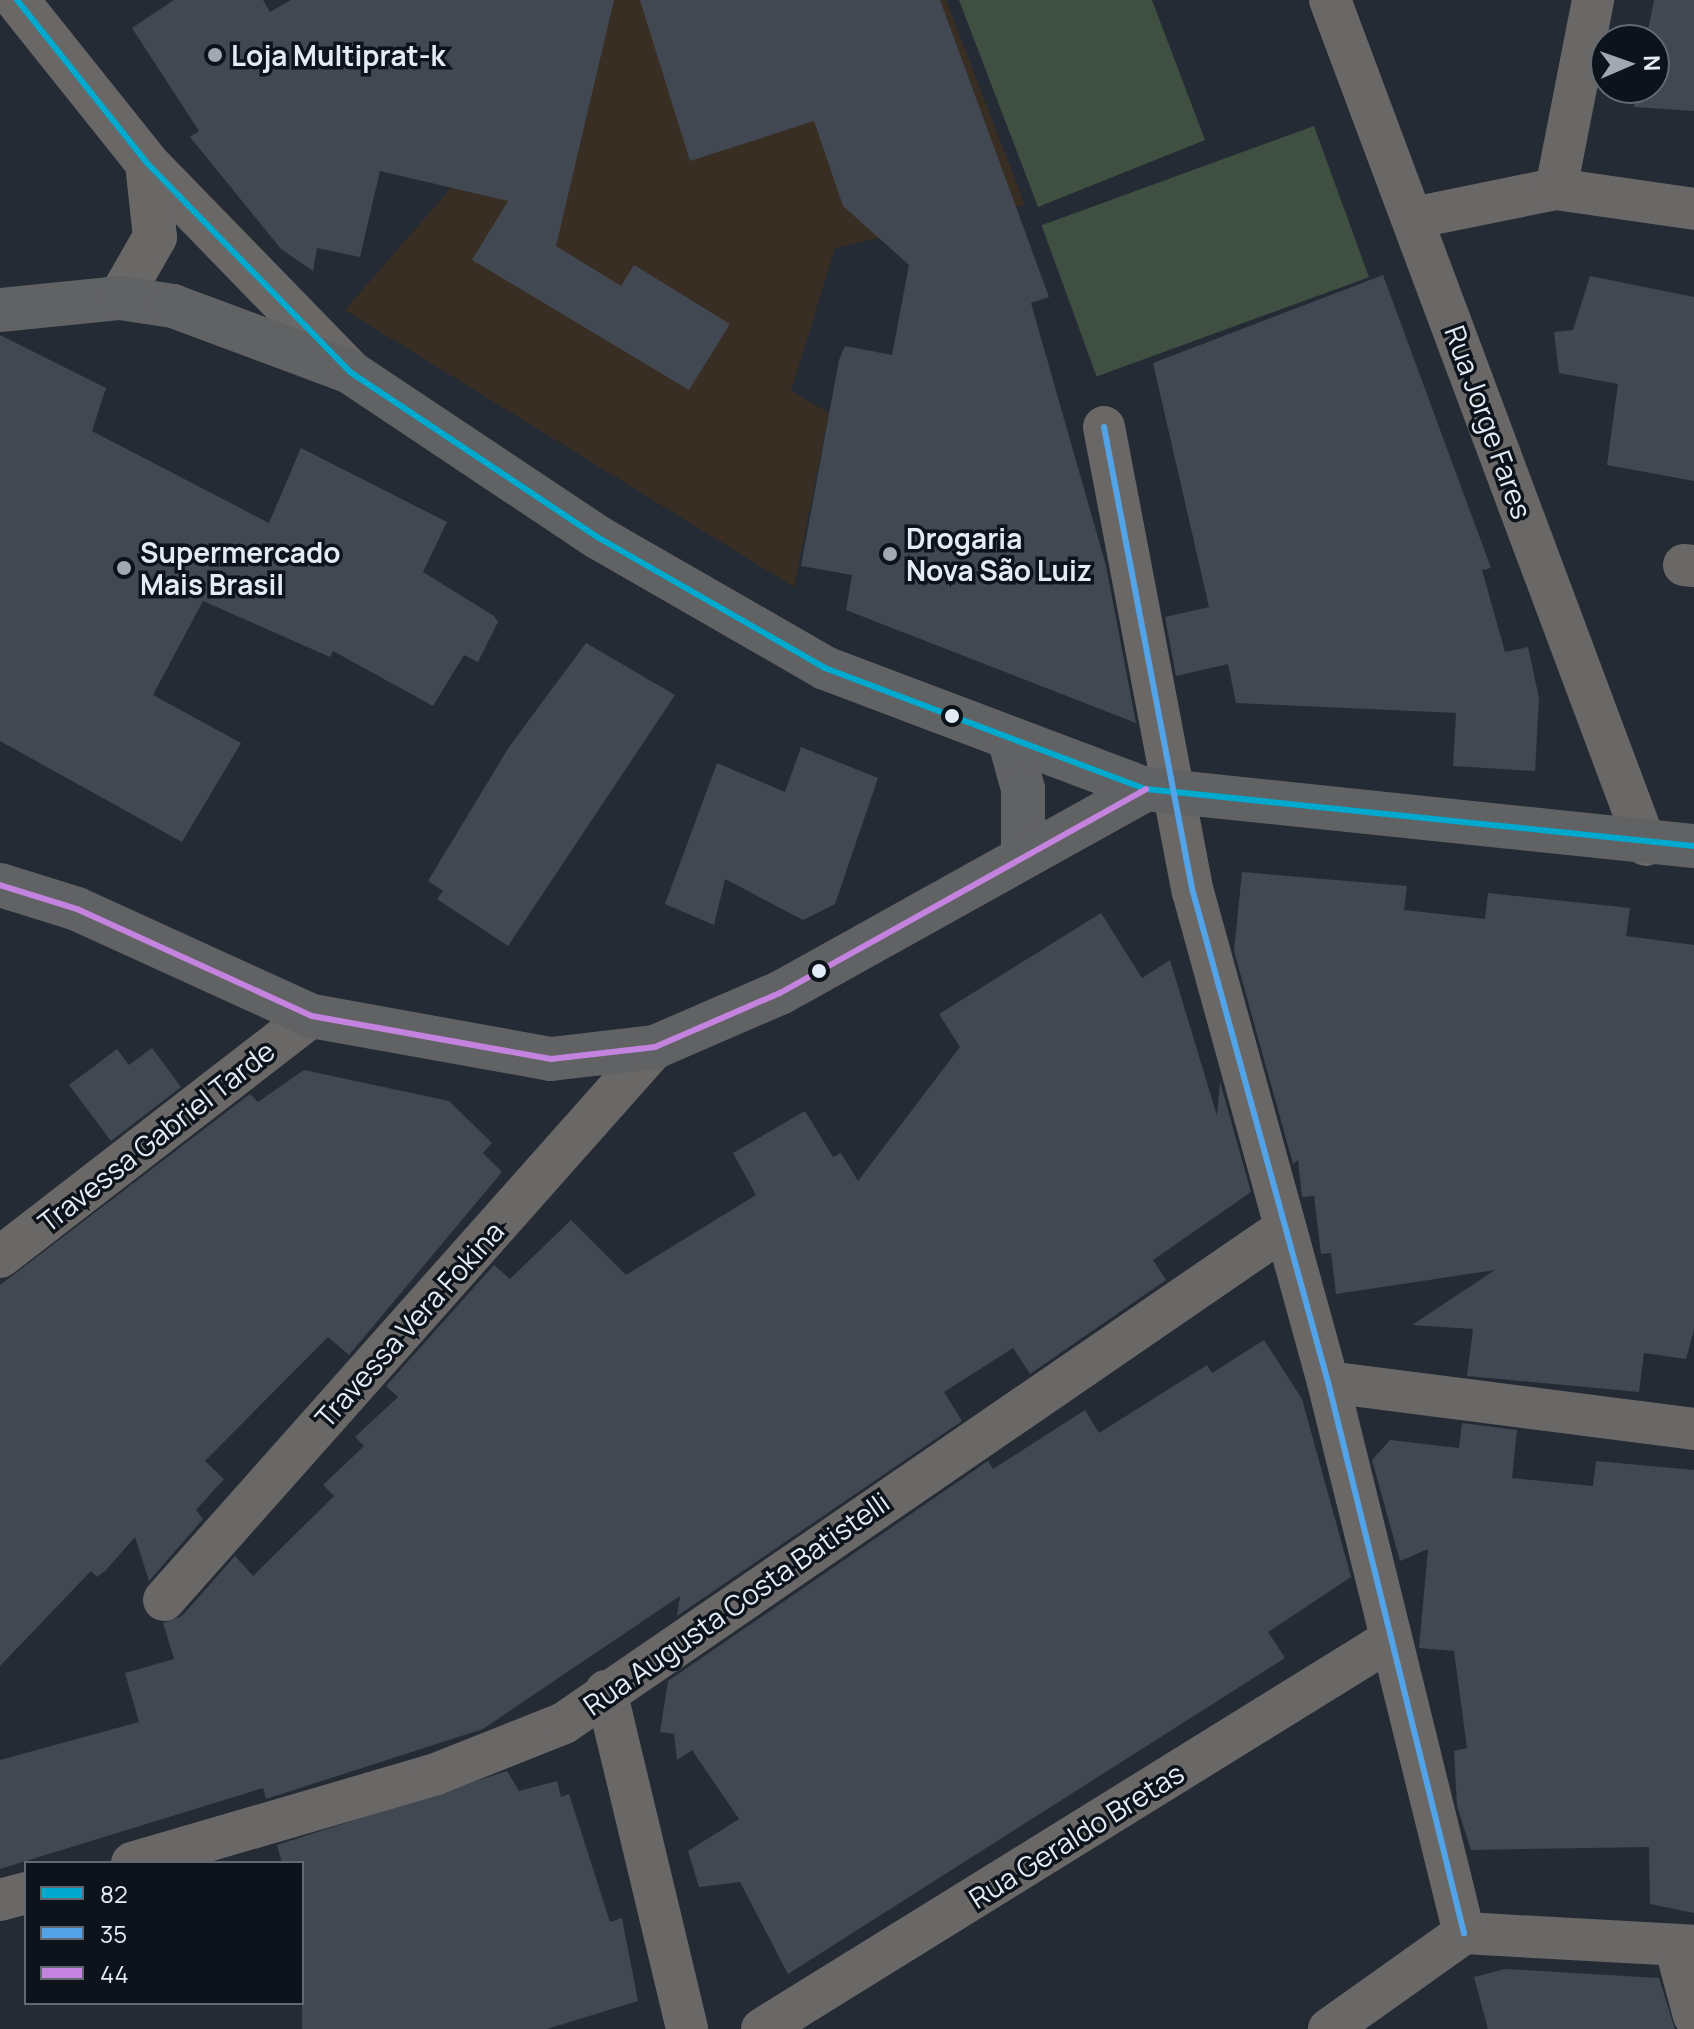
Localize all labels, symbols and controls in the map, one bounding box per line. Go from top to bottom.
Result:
north arrow [1590,24,1670,104]
place label: Loja Multiprat-k [231,38,445,72]
marker: Loja Multiprat-k [206,46,224,64]
text: N [1637,55,1667,72]
street label: Rua Jorge Fares [1438,321,1540,523]
place label: Drogaria Nova São Luiz [906,521,1092,587]
place label: Supermercado Mais Brasil [140,535,340,601]
marker: Drogaria Nova São Luiz [881,545,899,563]
marker: Supermercado Mais Brasil [115,559,133,577]
unlabelled marker [944,708,960,724]
unlabelled marker [811,963,827,979]
street label: Travessa Gabriel Tarde [31,1033,281,1239]
street label: Travessa Vera Fokina [308,1214,510,1434]
street label: Rua Augusta Costa Batistelli [577,1484,895,1722]
street label: Rua Geraldo Bretas [962,1755,1190,1915]
legend [24,1861,304,2005]
text: 82 [100,1877,128,1910]
text: 35 [100,1917,127,1950]
text: 44 [100,1957,129,1990]

